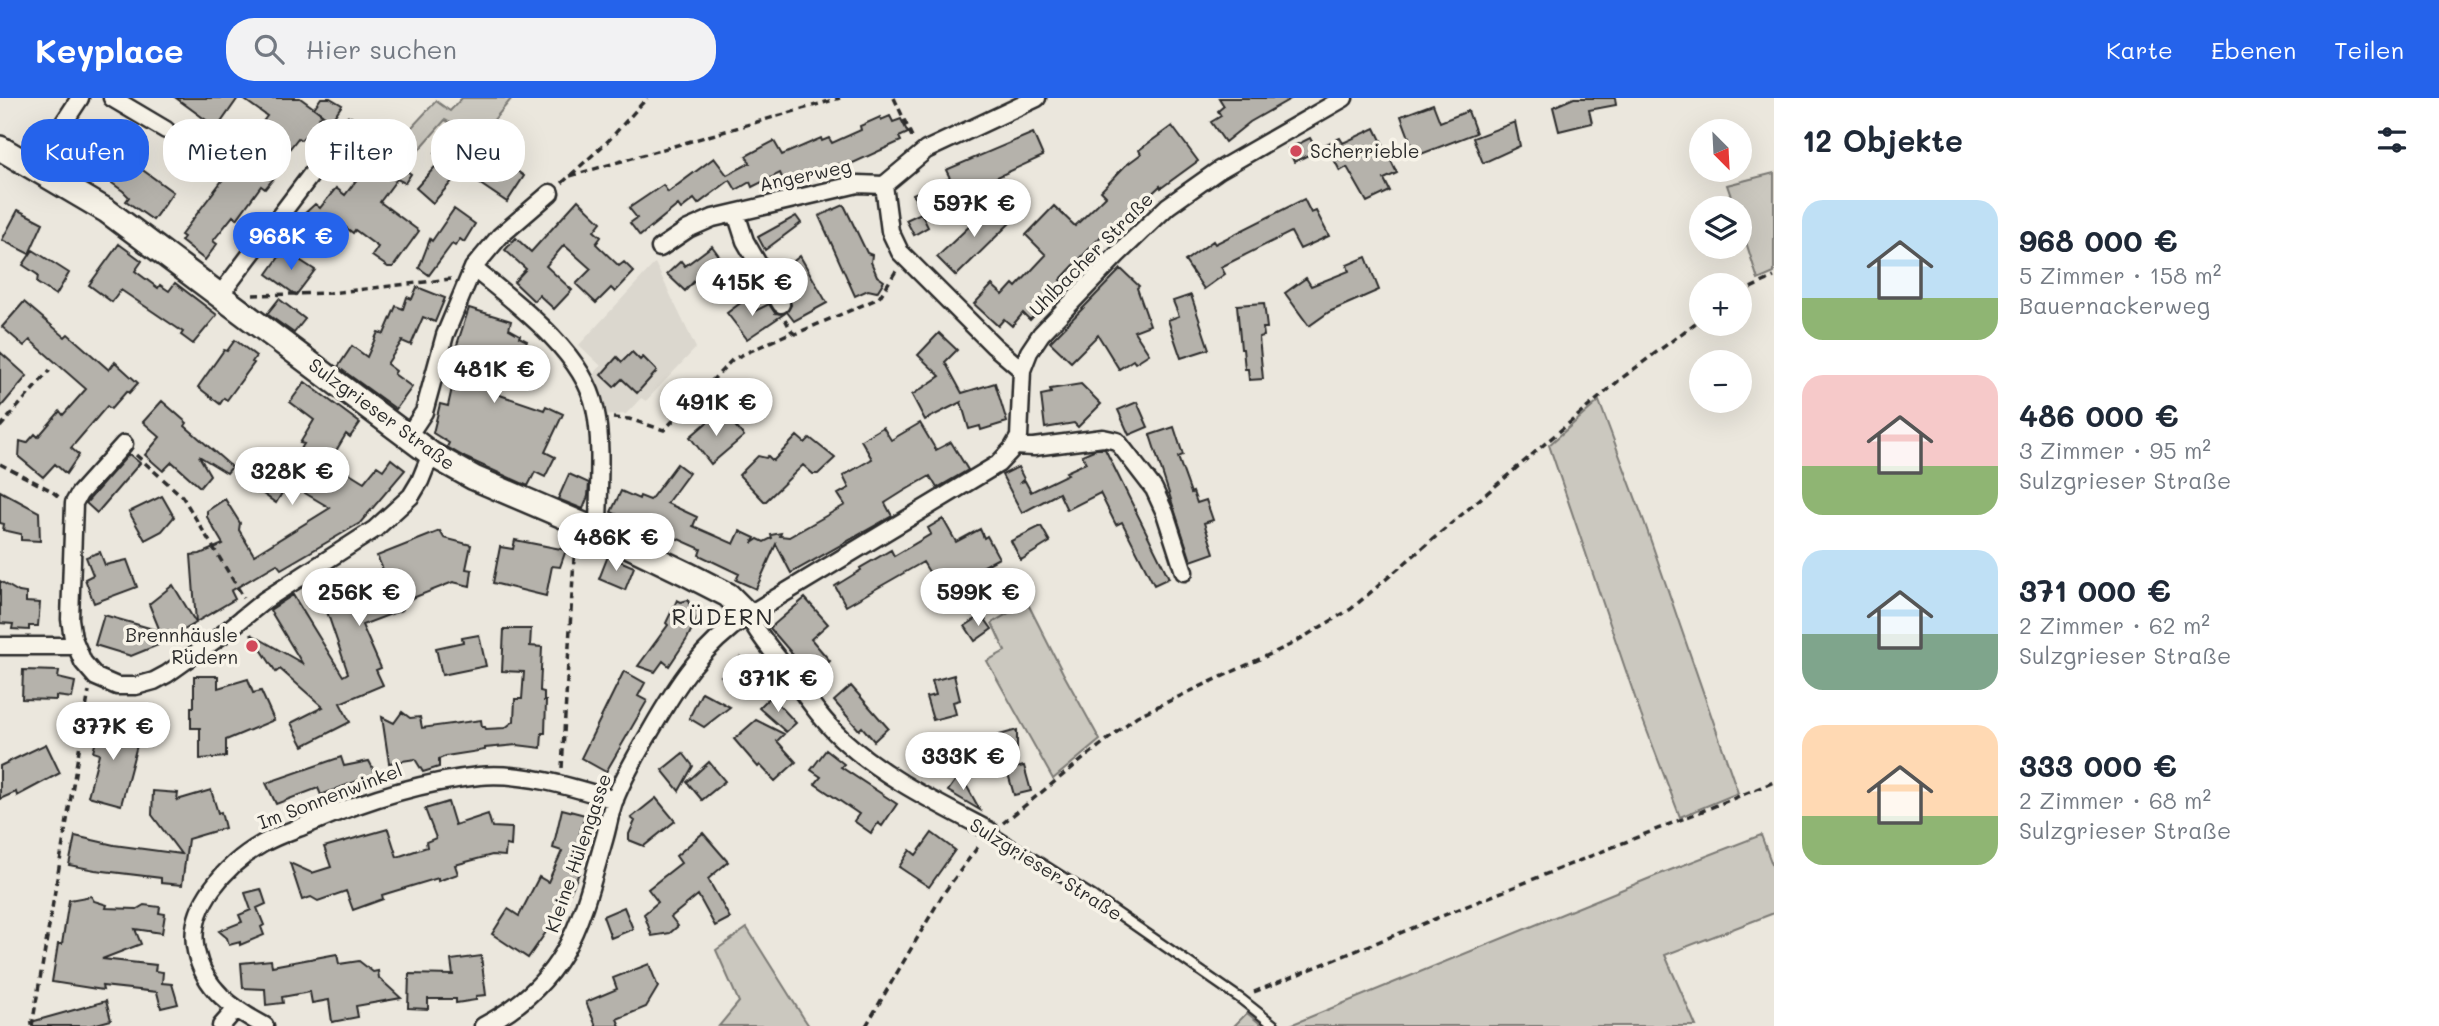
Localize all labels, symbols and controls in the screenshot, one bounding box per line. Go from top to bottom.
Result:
search box [226,18,716,81]
text: Keyplace [35,28,184,71]
icon: search [250,30,288,68]
text: Hier suchen [306,32,457,66]
text: Karte [2106,34,2173,65]
text: Ebenen [2211,34,2296,65]
text: Teilen [2334,34,2404,65]
chip: Kaufen [21,119,149,182]
chip: Mieten [163,119,291,182]
chip: Filter [305,119,417,182]
chip: Neu [431,119,525,182]
north arrow [1689,119,1752,182]
map controls [1689,119,1752,413]
text: 12 Objekte [1802,120,1963,160]
icon: filters [2373,121,2411,159]
place label: Scherrieble [1310,138,1420,163]
marker: Scherrieble [1288,143,1304,159]
street label: Angerweg [757,153,853,196]
pin: 597K € [917,180,1031,239]
street label: Uhlbacher Straße [1023,186,1158,321]
text: 597K € [933,187,1015,217]
button: layers [1689,196,1752,259]
pin: 968K € [234,212,348,272]
text: 968K € [249,220,333,250]
text: 968 000 € [2019,220,2178,260]
icon: home [1858,228,1942,312]
pin: 415K € [695,258,809,318]
text: 5 Zimmer · 158 m² [2019,260,2221,290]
text: 415K € [712,266,792,296]
button: + [1689,273,1752,336]
text: Bauernackerweg [2019,290,2210,320]
pin: 481K € [437,345,551,405]
button: − [1689,350,1752,413]
street label: Sulzgrieser Straße [304,352,461,475]
text: 481K € [453,353,535,383]
pin: 491K € [659,378,773,438]
text: 491K € [676,386,756,416]
text: 486 000 € [2019,395,2179,435]
icon: home [1858,403,1942,487]
text: 3 Zimmer · 95 m² [2019,435,2211,465]
pin: 328K € [235,448,349,507]
text: 328K € [251,455,333,485]
text: Sulzgrieser Straße [2019,465,2231,495]
pin: 486K € [559,514,673,573]
text: 486K € [574,521,658,551]
pin: 256K € [302,568,416,628]
pin: 599K € [921,568,1035,628]
text: 371 000 € [2019,570,2171,610]
text: 256K € [318,576,400,606]
text: 599K € [936,576,1020,606]
icon: home [1858,578,1942,662]
district label: RÜDERN [672,601,774,631]
text: 2 Zimmer · 62 m² [2019,610,2210,640]
place label: Brennhäusle Rüdern [125,622,238,669]
marker: Brennhäusle Rüdern [244,638,260,654]
text: Sulzgrieser Straße [2019,640,2231,670]
pin: 371K € [721,654,835,714]
text: 371K € [739,662,817,692]
pin: 377K € [56,702,170,762]
text: 377K € [72,710,154,740]
pin: 333K € [906,732,1020,792]
text: 333K € [921,740,1005,770]
text: 333 000 € [2019,745,2177,785]
icon: home [1858,753,1942,837]
street label: Im Sonnenwinkel [254,757,406,835]
street label: Kleine Hülengasse [539,770,616,936]
text: 2 Zimmer · 68 m² [2019,785,2211,815]
street label: Sulzgrieser Straße [965,811,1127,926]
text: Sulzgrieser Straße [2019,815,2231,845]

